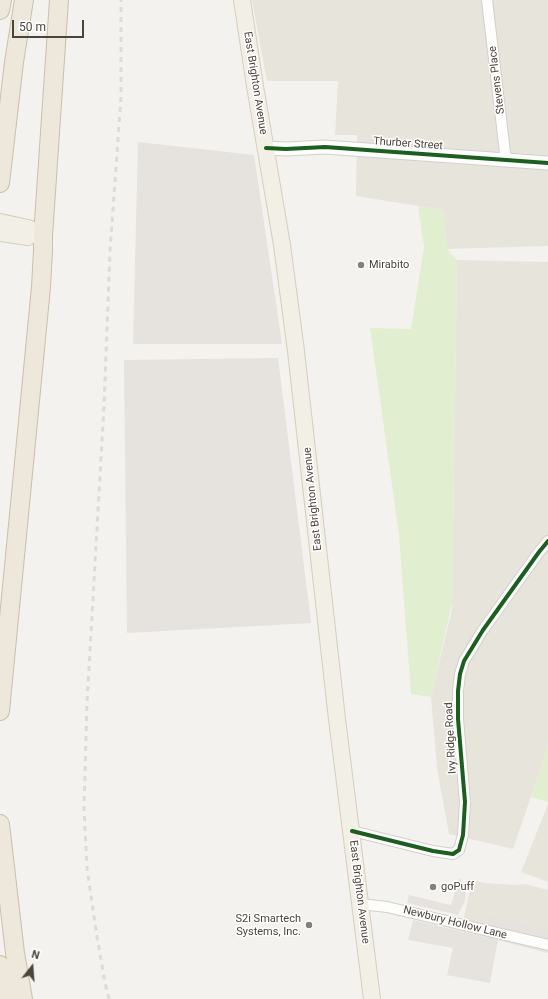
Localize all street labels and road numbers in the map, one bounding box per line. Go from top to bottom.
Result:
street label: East Brighton Avenue [240,30,270,136]
street label: Stevens Place [486,45,508,115]
street label: Thurber Street [373,135,443,153]
street label: East Brighton Avenue [301,446,325,552]
street label: Ivy Ridge Road [443,702,459,774]
street label: East Brighton Avenue [346,839,372,945]
street label: Newbury Hollow Lane [402,904,508,942]

